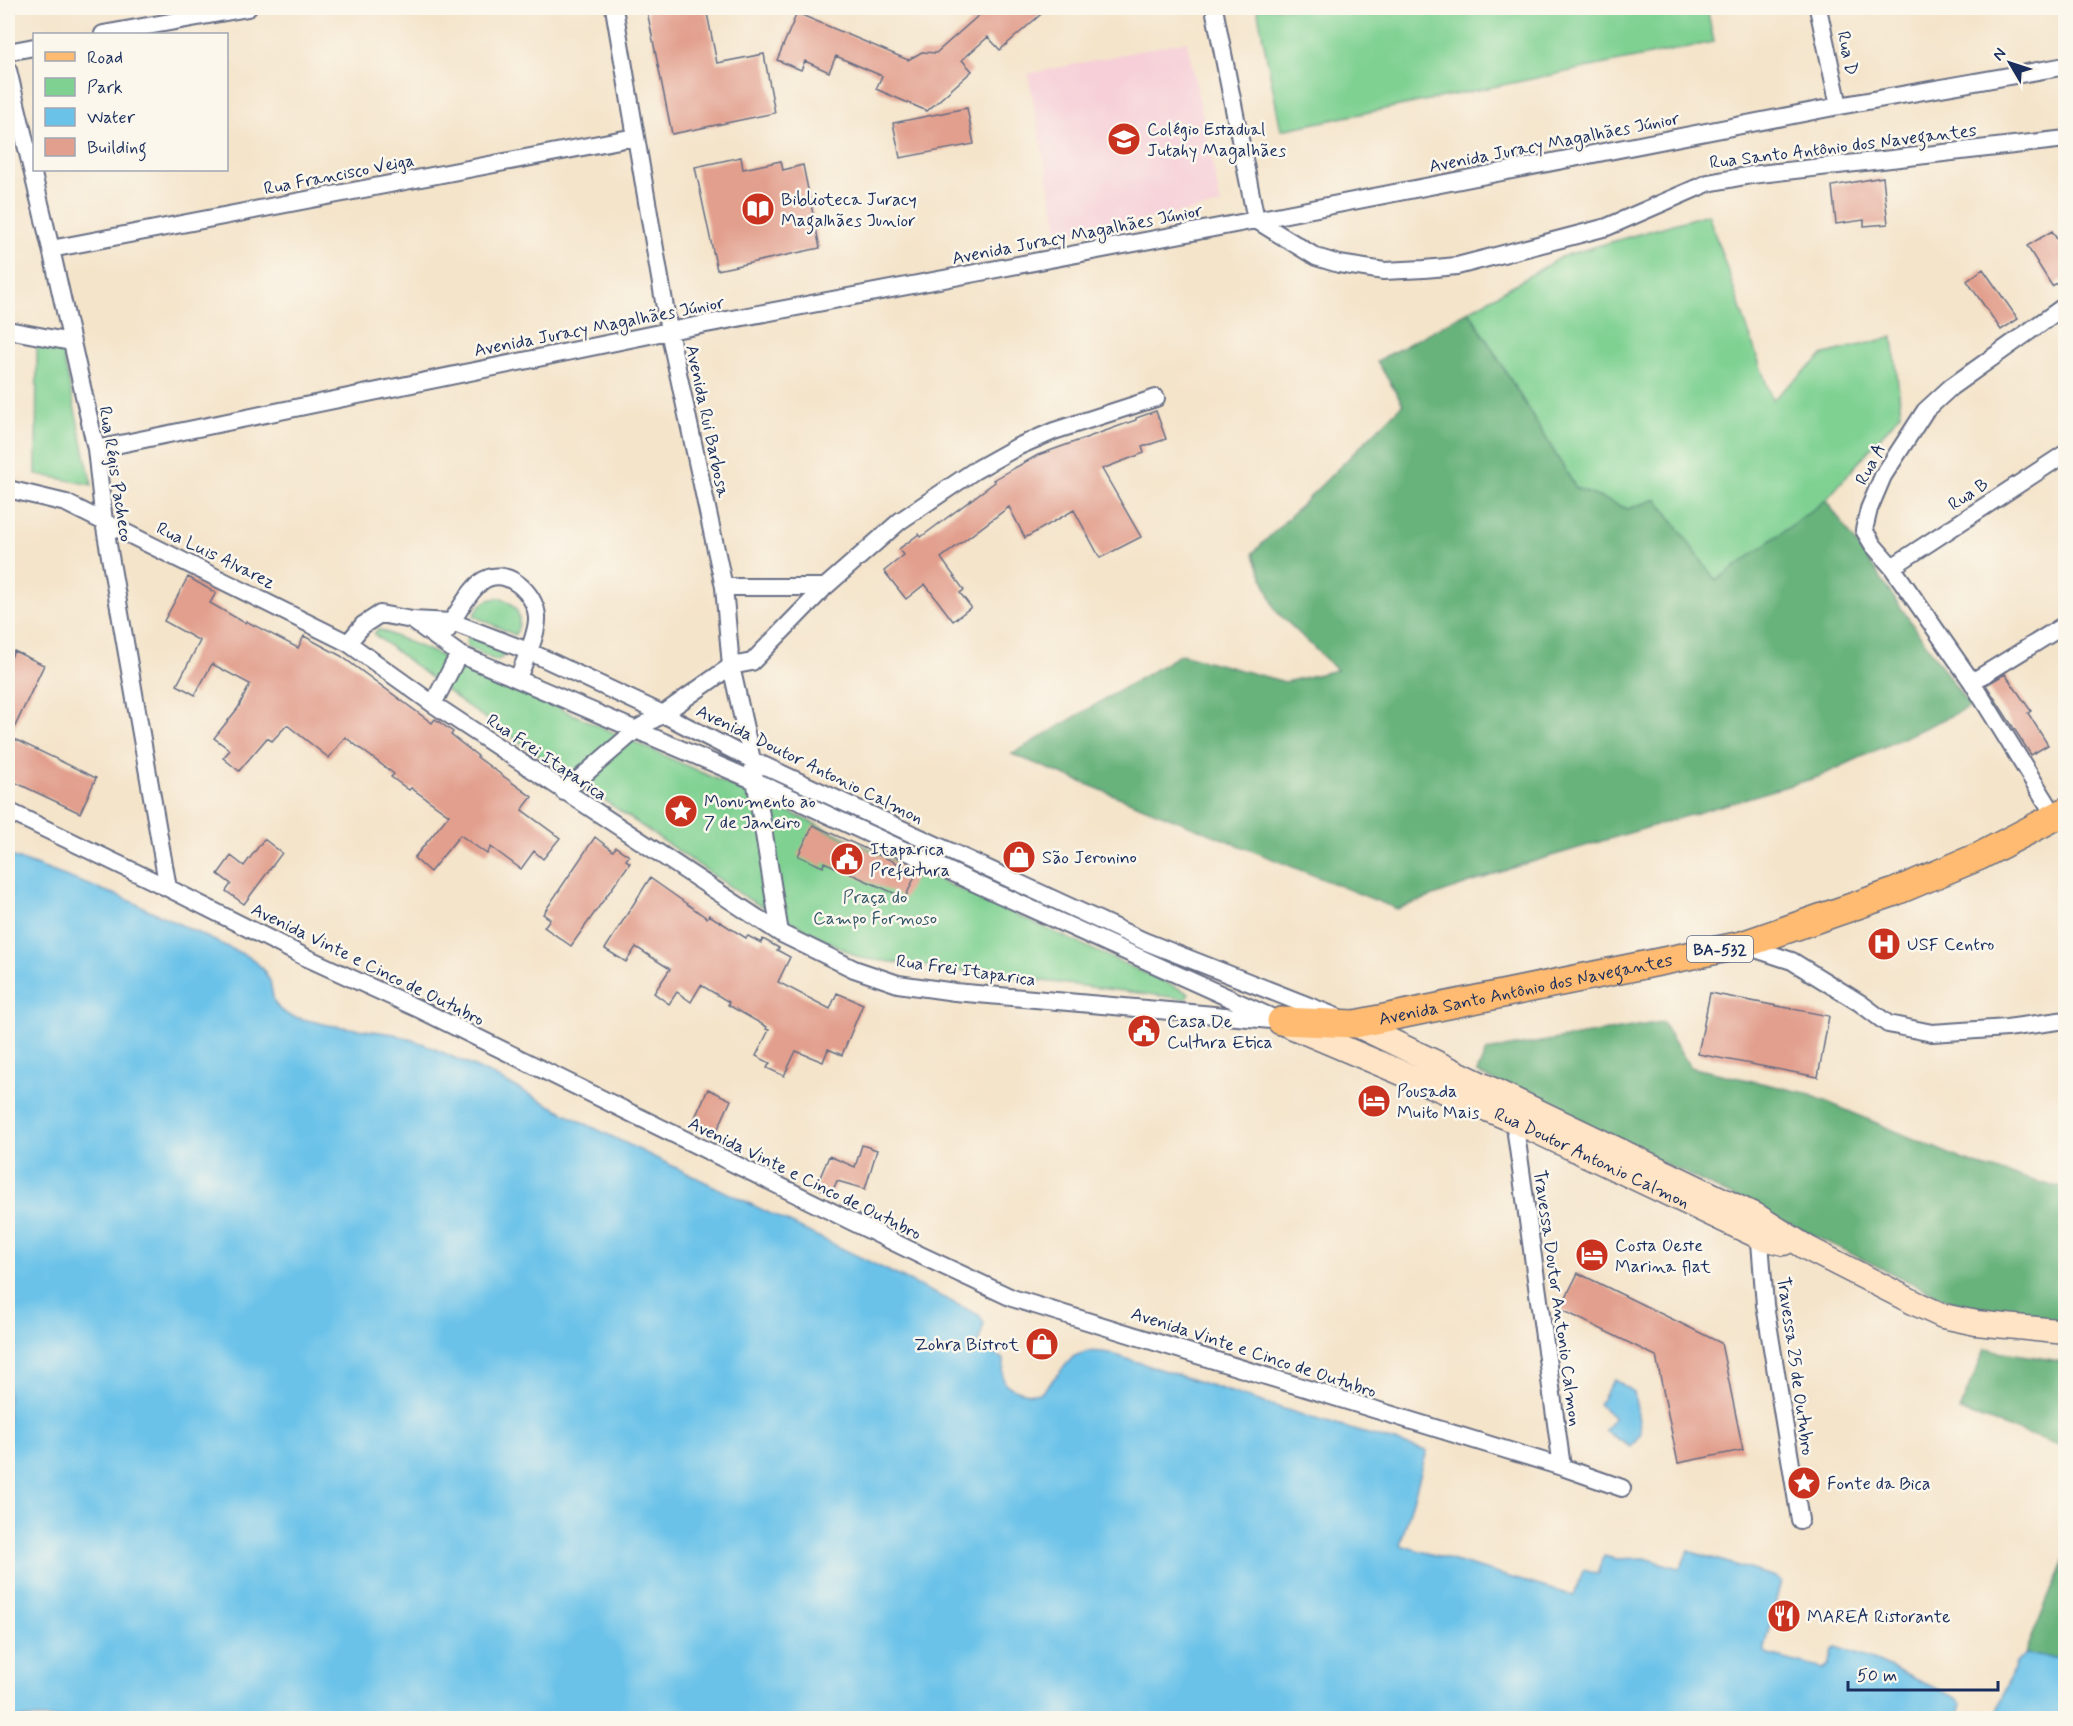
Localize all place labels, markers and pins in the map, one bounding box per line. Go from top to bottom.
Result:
place label: Colégio Estadual Jutahy Magalhães [1147,118,1286,164]
school or university icon: Colégio Estadual Jutahy Magalhães [1106,121,1142,157]
place label: Biblioteca Juracy Magalhães Junior [781,188,917,235]
library icon: Biblioteca Juracy Magalhães Junior [740,191,776,227]
place label: Monumento ao 7 de Janeiro [704,790,816,835]
place icon: Monumento ao 7 de Janeiro [663,793,699,829]
place label: Itaparica Prefeitura [870,838,950,883]
shop icon: São Jeronino [1001,839,1037,875]
public building icon: Itaparica Prefeitura [829,841,865,877]
place label: São Jeronino [1042,846,1137,870]
hospital icon: USF Centro [1866,926,1902,962]
place label: USF Centro [1907,933,1994,957]
place label: Casa De Cultura Etica [1167,1010,1273,1055]
public building icon: Casa De Cultura Etica [1126,1013,1162,1049]
place label: Pousada Muito Mais [1397,1080,1479,1125]
hotel icon: Pousada Muito Mais [1356,1083,1392,1119]
place label: Costa Oeste Marina flat [1615,1234,1711,1279]
hotel icon: Costa Oeste Marina flat [1574,1237,1610,1273]
shop icon: Zohra Bistrot [1024,1326,1060,1362]
place label: Zohra Bistrot [914,1333,1019,1357]
place icon: Fonte da Bica [1786,1465,1822,1501]
place label: Fonte da Bica [1827,1472,1931,1496]
restaurant icon: MAREA Ristorante [1766,1598,1802,1634]
place label: MAREA Ristorante [1807,1605,1950,1629]

